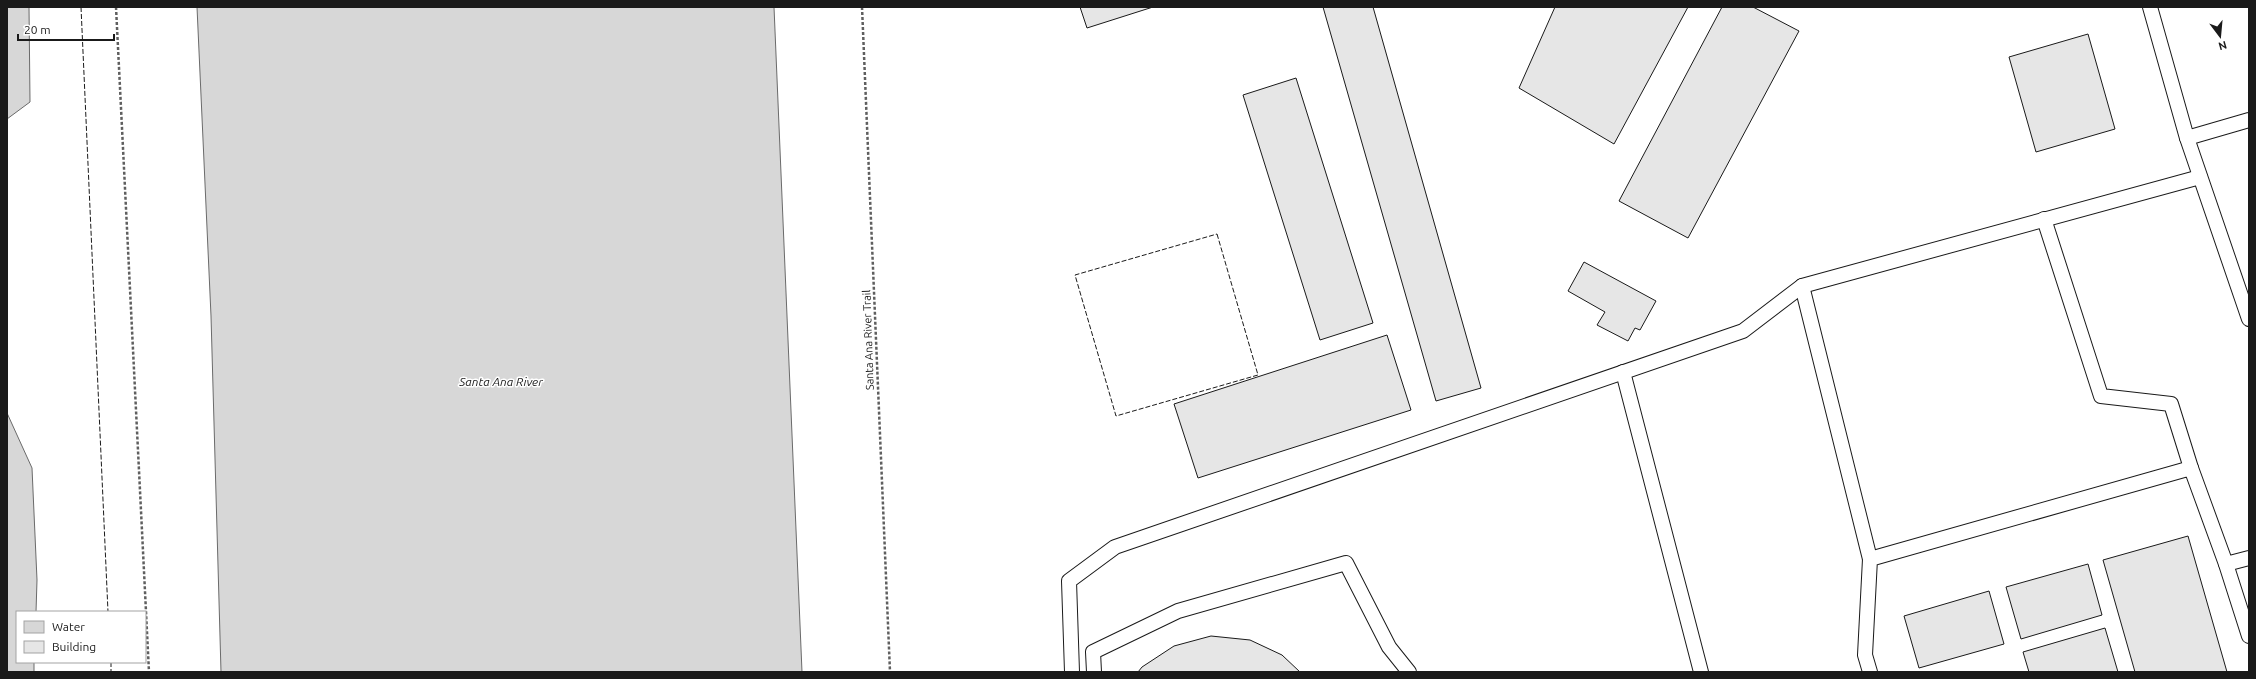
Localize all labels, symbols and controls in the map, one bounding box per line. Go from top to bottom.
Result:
scale bar [18,16,114,42]
north arrow [2200,16,2240,56]
text: 20 m [24,23,51,36]
text: N [2217,39,2228,53]
street label: Santa Ana River Trail [860,289,876,390]
water label: Santa Ana River [458,375,543,388]
legend [16,611,146,663]
text: Water [52,620,85,633]
text: Building [52,640,96,653]

